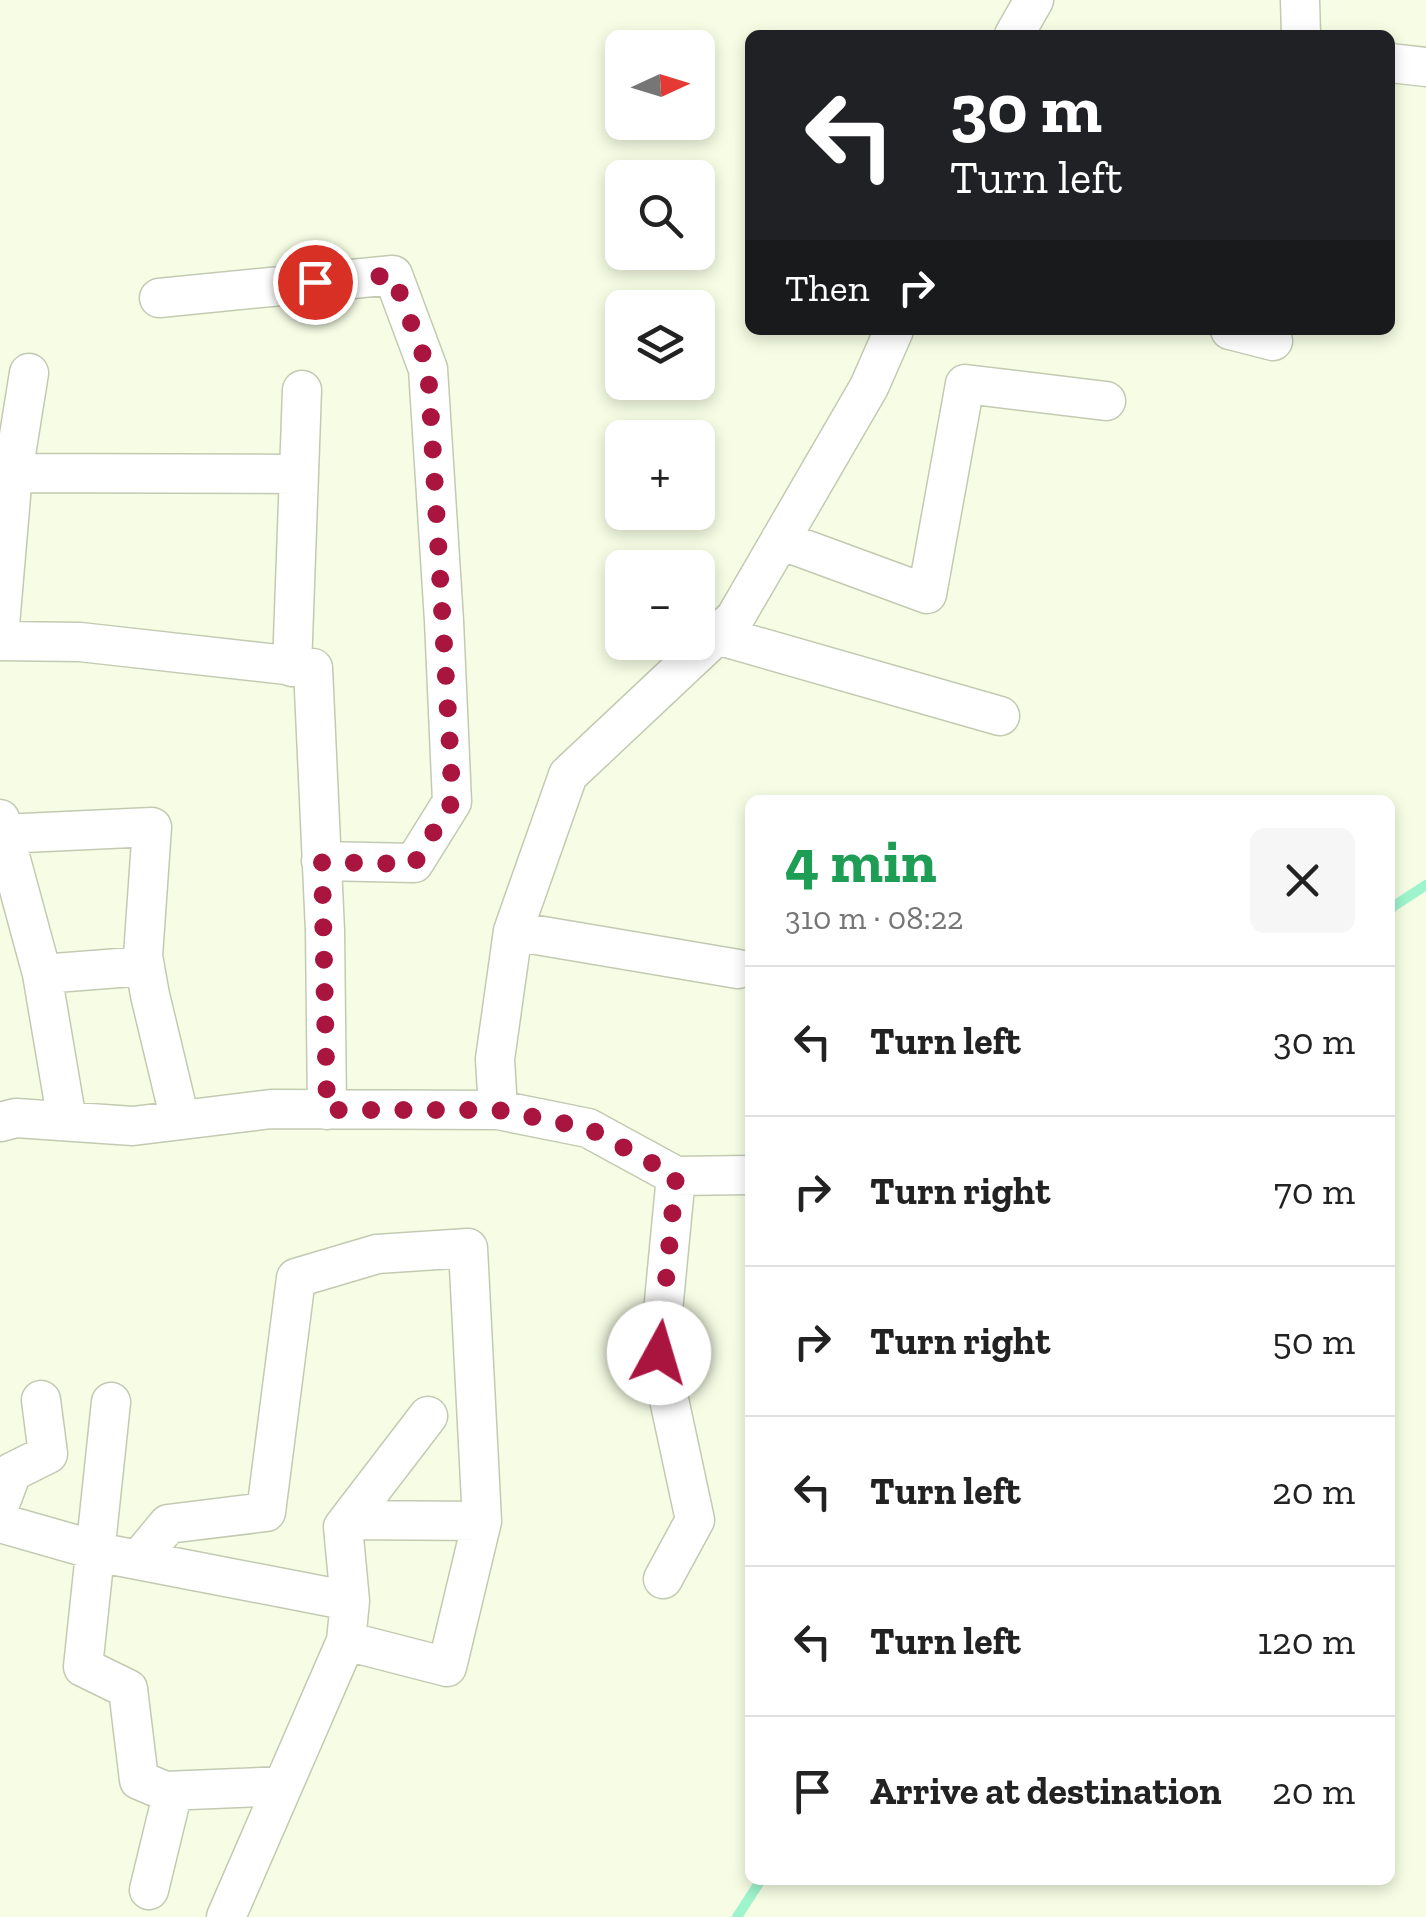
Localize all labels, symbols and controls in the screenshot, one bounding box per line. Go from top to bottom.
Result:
north arrow [605,30,715,140]
map controls [605,30,715,660]
text: 30 m [950,66,1102,150]
icon: left [785,70,915,200]
text: Turn left [950,151,1122,205]
button: search [605,160,715,270]
pin [273,240,358,325]
icon: arrive [288,255,343,310]
icon: right [889,260,944,315]
text: Then [785,265,869,311]
button: layers [605,290,715,400]
button: + [605,420,715,530]
button: − [605,550,715,660]
text: 4 min [785,825,937,897]
button: close [1250,828,1355,933]
text: 310 m · 08:22 [785,899,964,937]
icon: left [785,1014,840,1069]
text: Turn left [870,1018,1021,1064]
text: 30 m [1273,1018,1355,1064]
icon: right [785,1164,840,1219]
text: Turn right [870,1168,1050,1214]
text: 70 m [1274,1168,1355,1214]
position arrow [607,1301,711,1405]
icon: right [785,1314,840,1369]
text: Turn right [870,1318,1050,1364]
text: 50 m [1272,1318,1355,1364]
icon: left [785,1464,840,1519]
text: Turn left [870,1468,1021,1514]
text: 20 m [1272,1468,1355,1514]
icon: left [785,1614,840,1669]
text: Turn left [870,1618,1021,1664]
text: 120 m [1257,1618,1355,1664]
icon: arrive [785,1764,840,1819]
text: Arrive at destination [870,1768,1221,1814]
text: 20 m [1272,1768,1355,1814]

